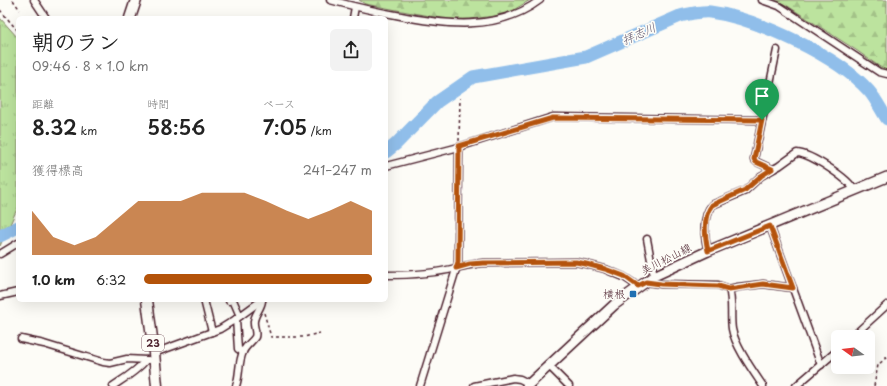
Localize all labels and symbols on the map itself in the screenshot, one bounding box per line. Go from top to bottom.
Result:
water label: 拝志川 [618,18,659,49]
pin [745,79,779,120]
street label: 美川松山線 [637,238,694,279]
place label: 横根 [603,285,626,302]
marker: 横根 [628,289,638,299]
north arrow [831,330,875,374]
road number: 23 [142,335,164,351]

